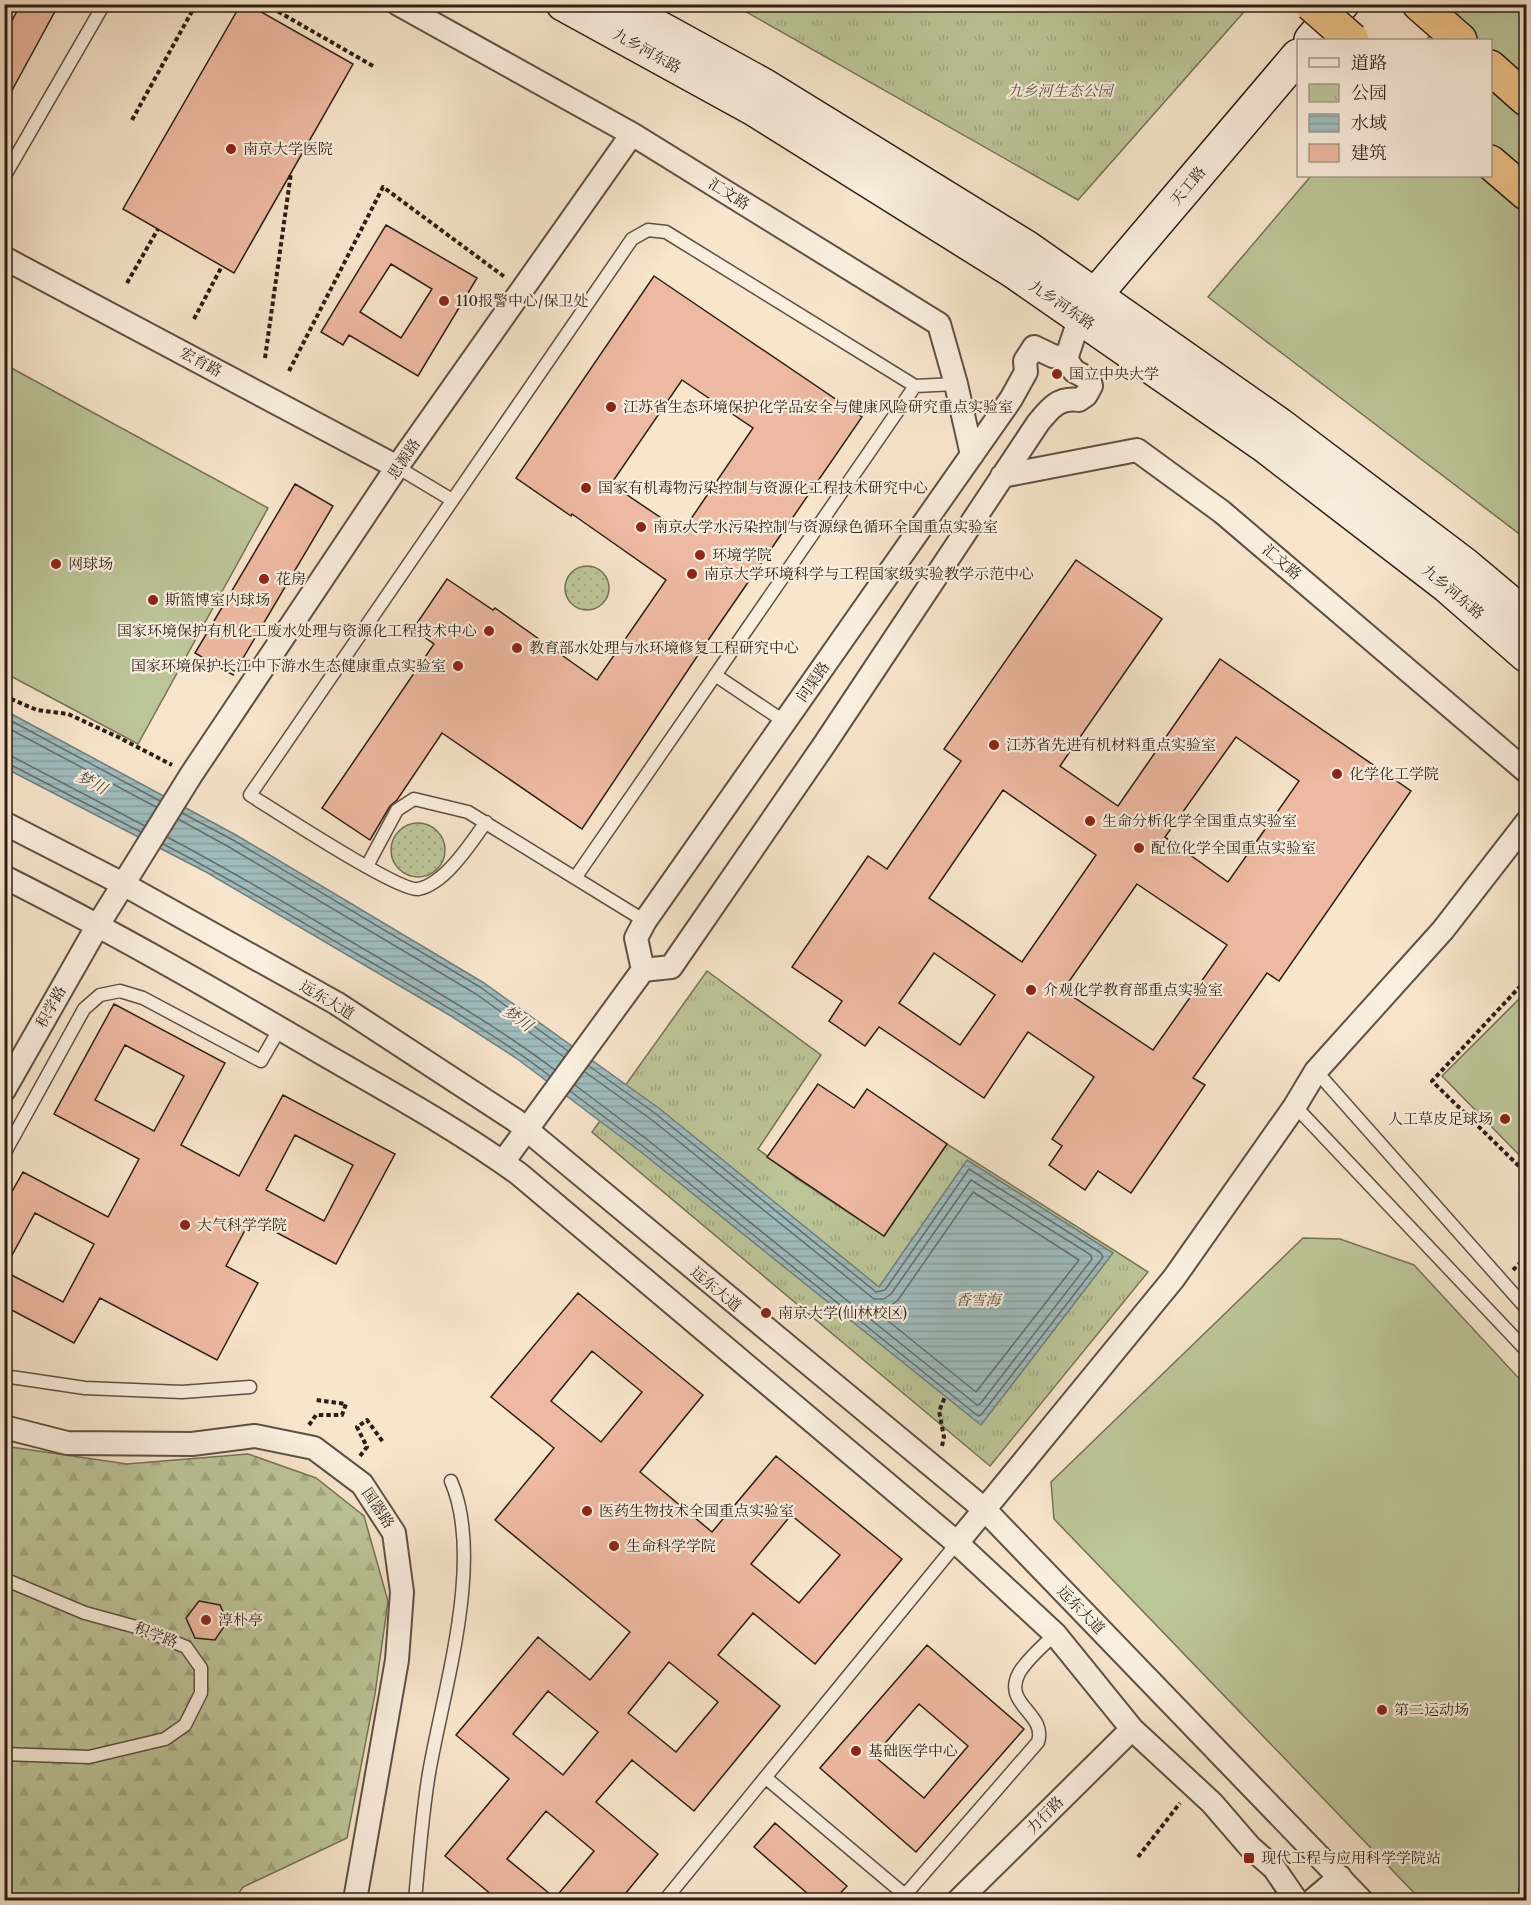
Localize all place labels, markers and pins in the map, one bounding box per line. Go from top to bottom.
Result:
place label: 南京大学医院 [243,139,333,158]
marker: 南京大学医院 [224,142,238,156]
place label: 110报警中心/保卫处 [456,291,589,310]
marker: 110报警中心/保卫处 [437,294,451,308]
place label: 国立中央大学 [1069,364,1159,383]
marker: 国立中央大学 [1050,367,1064,381]
place label: 江苏省生态环境保护化学品安全与健康风险研究重点实验室 [623,397,1013,416]
marker: 江苏省生态环境保护化学品安全与健康风险研究重点实验室 [604,400,618,414]
place label: 国家有机毒物污染控制与资源化工程技术研究中心 [598,478,928,497]
marker: 国家有机毒物污染控制与资源化工程技术研究中心 [579,481,593,495]
place label: 南京大学水污染控制与资源绿色循环全国重点实验室 [653,517,998,536]
marker: 南京大学水污染控制与资源绿色循环全国重点实验室 [634,520,648,534]
place label: 环境学院 [712,545,772,564]
marker: 环境学院 [693,548,707,562]
place label: 网球场 [68,554,113,573]
marker: 网球场 [49,557,63,571]
place label: 南京大学环境科学与工程国家级实验教学示范中心 [704,564,1034,583]
marker: 南京大学环境科学与工程国家级实验教学示范中心 [685,567,699,581]
place label: 花房 [276,569,306,588]
marker: 花房 [257,572,271,586]
place label: 斯篮博室内球场 [165,590,270,609]
marker: 斯篮博室内球场 [146,593,160,607]
place label: 国家环境保护有机化工废水处理与资源化工程技术中心 [117,621,477,640]
marker: 国家环境保护有机化工废水处理与资源化工程技术中心 [482,624,496,638]
place label: 教育部水处理与水环境修复工程研究中心 [529,638,799,657]
marker: 教育部水处理与水环境修复工程研究中心 [510,641,524,655]
place label: 国家环境保护长江中下游水生态健康重点实验室 [131,656,446,675]
marker: 国家环境保护长江中下游水生态健康重点实验室 [451,659,465,673]
place label: 江苏省先进有机材料重点实验室 [1006,735,1216,754]
marker: 江苏省先进有机材料重点实验室 [987,738,1001,752]
place label: 化学化工学院 [1349,764,1439,783]
marker: 化学化工学院 [1330,767,1344,781]
place label: 生命分析化学全国重点实验室 [1102,811,1297,830]
marker: 生命分析化学全国重点实验室 [1083,814,1097,828]
place label: 配位化学全国重点实验室 [1151,838,1316,857]
marker: 配位化学全国重点实验室 [1132,841,1146,855]
place label: 介观化学教育部重点实验室 [1043,980,1223,999]
marker: 介观化学教育部重点实验室 [1024,983,1038,997]
place label: 人工草皮足球场 [1388,1109,1493,1128]
marker: 人工草皮足球场 [1498,1112,1512,1126]
place label: 大气科学学院 [197,1215,287,1234]
marker: 大气科学学院 [178,1218,192,1232]
place label: 南京大学(仙林校区) [778,1303,907,1322]
marker: 南京大学(仙林校区) [759,1306,773,1320]
place label: 医药生物技术全国重点实验室 [599,1501,794,1520]
marker: 医药生物技术全国重点实验室 [580,1504,594,1518]
place label: 生命科学学院 [626,1536,716,1555]
marker: 生命科学学院 [607,1539,621,1553]
place label: 淳朴亭 [218,1610,263,1629]
marker: 淳朴亭 [199,1613,213,1627]
place label: 第二运动场 [1394,1700,1469,1719]
marker: 第二运动场 [1375,1703,1389,1717]
place label: 基础医学中心 [868,1741,958,1760]
marker: 基础医学中心 [849,1744,863,1758]
place label: 现代工程与应用科学学院站 [1261,1848,1441,1867]
marker: 现代工程与应用科学学院站 [1242,1851,1256,1865]

